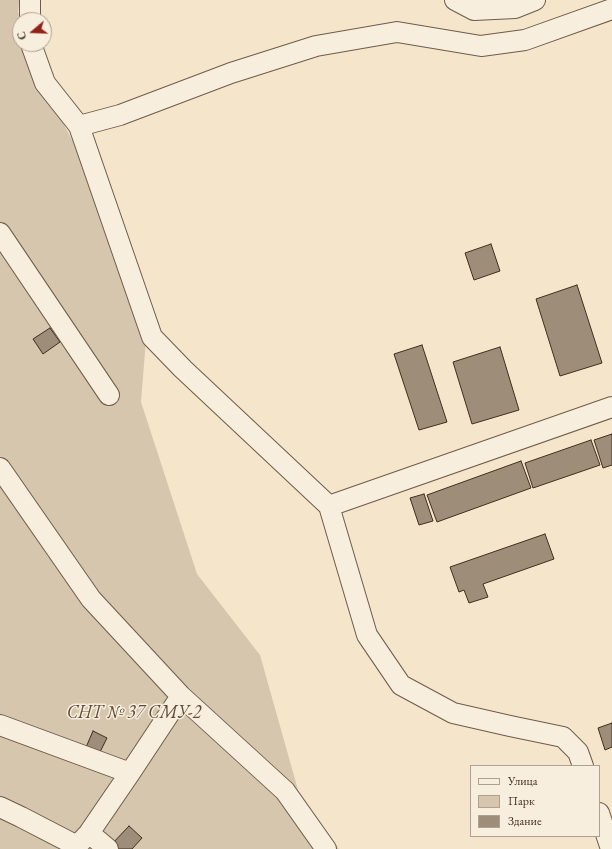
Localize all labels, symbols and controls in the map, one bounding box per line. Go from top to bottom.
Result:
north arrow [12,12,52,52]
text: С [14,30,29,42]
park label: СНТ № 37 СМУ-2 [67,702,201,724]
legend [470,765,600,837]
text: Улица [508,773,538,789]
text: Парк [508,793,535,809]
text: Здание [508,813,542,829]

